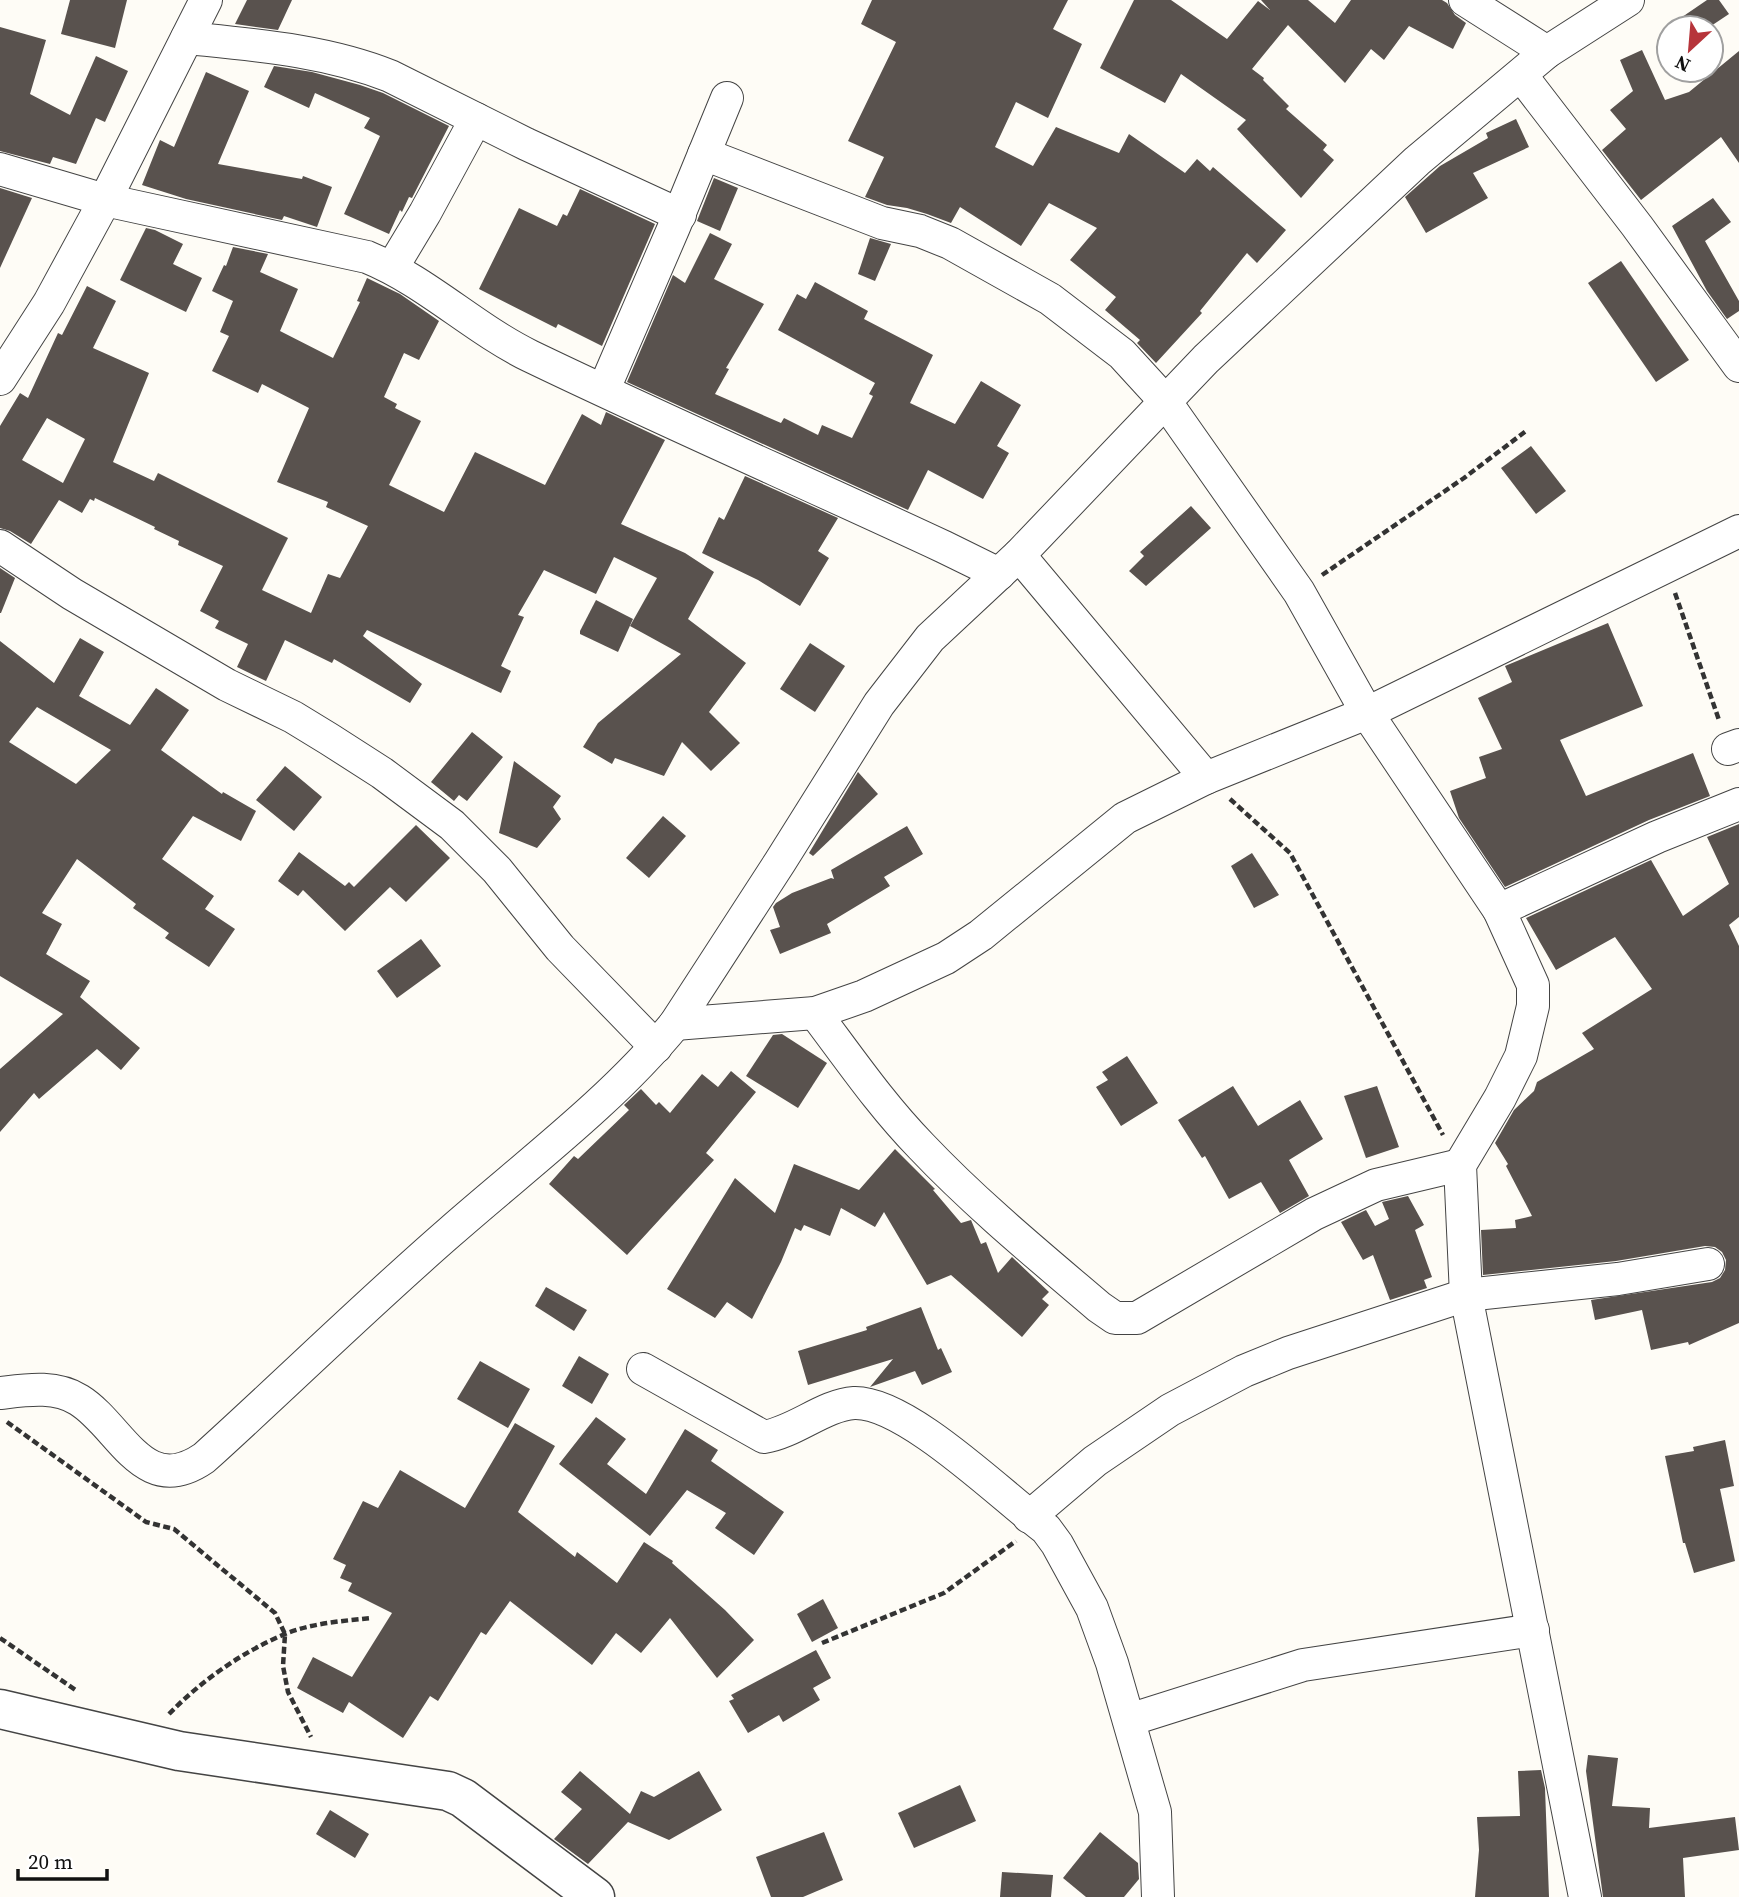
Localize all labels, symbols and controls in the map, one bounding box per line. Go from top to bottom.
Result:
north arrow [1655,14,1725,84]
text: N [1670,49,1694,79]
scale bar [18,1838,107,1882]
text: 20 m [28,1847,73,1876]

